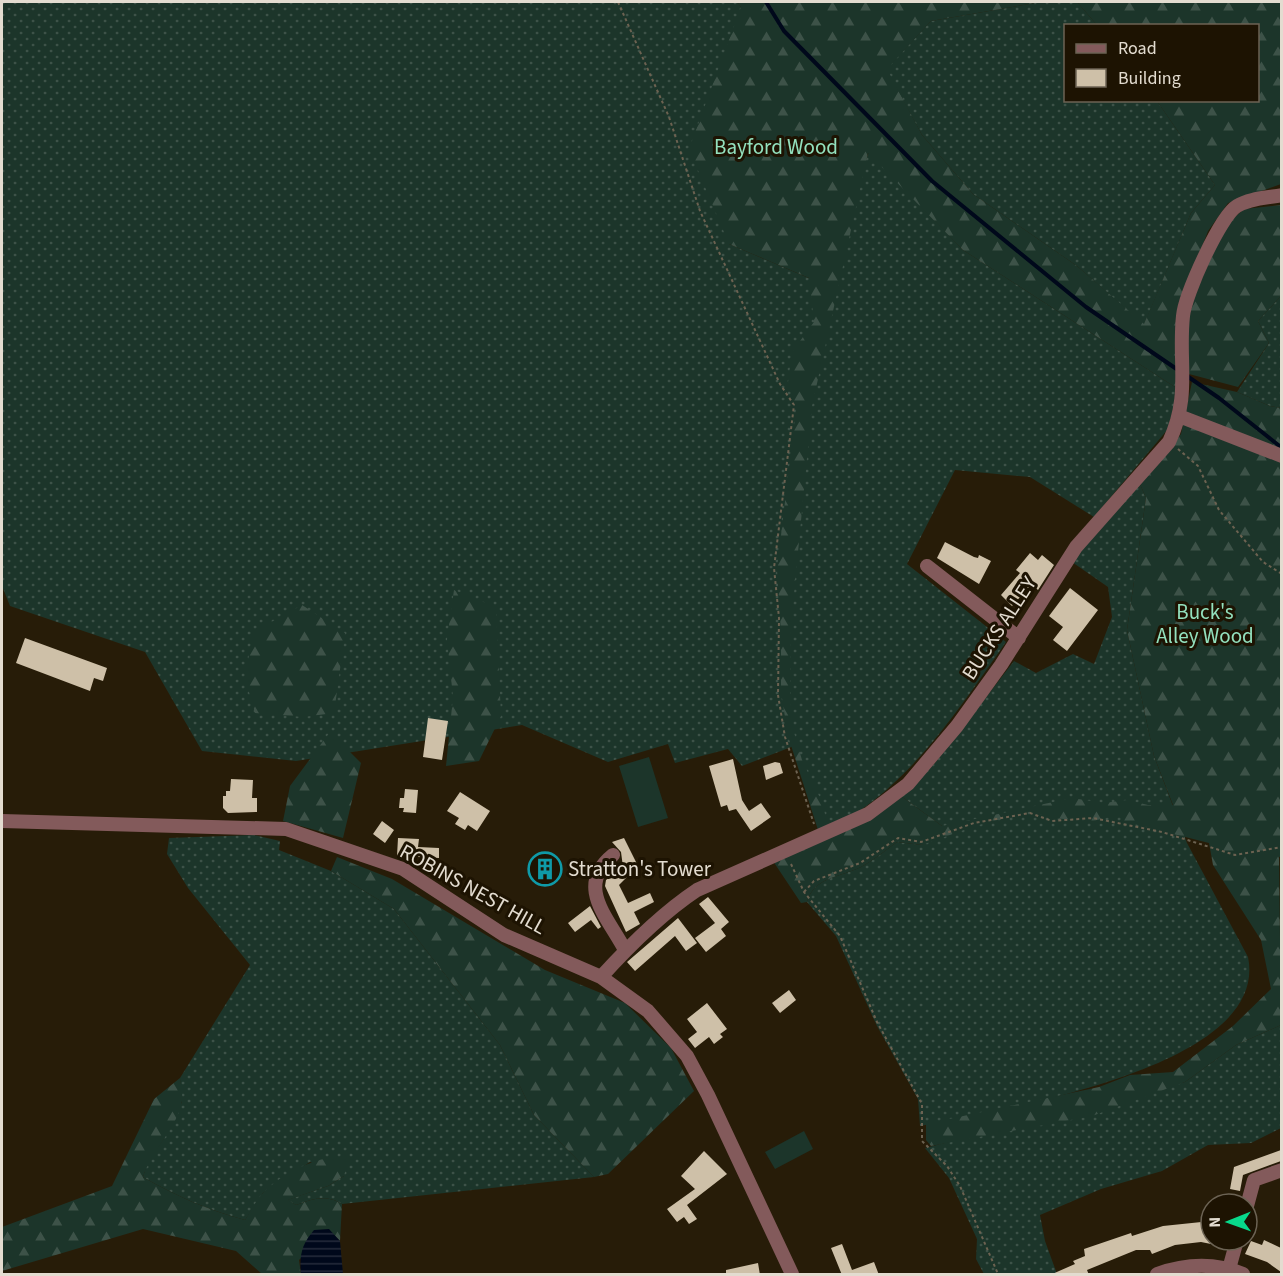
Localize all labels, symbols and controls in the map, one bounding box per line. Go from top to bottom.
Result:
legend [1064,24,1259,102]
text: Road [1118,36,1157,61]
text: Building [1118,66,1181,91]
park label: Bayford Wood [714,132,838,162]
street label: BUCKS ALLEY [954,569,1044,686]
park label: Buck's Alley Wood [1156,597,1254,651]
street label: ROBINS NEST HILL [394,836,552,942]
building icon: Stratton's Tower [527,851,563,887]
place label: Stratton's Tower [568,854,712,884]
north arrow [1199,1192,1259,1252]
text: N [1204,1217,1226,1228]

